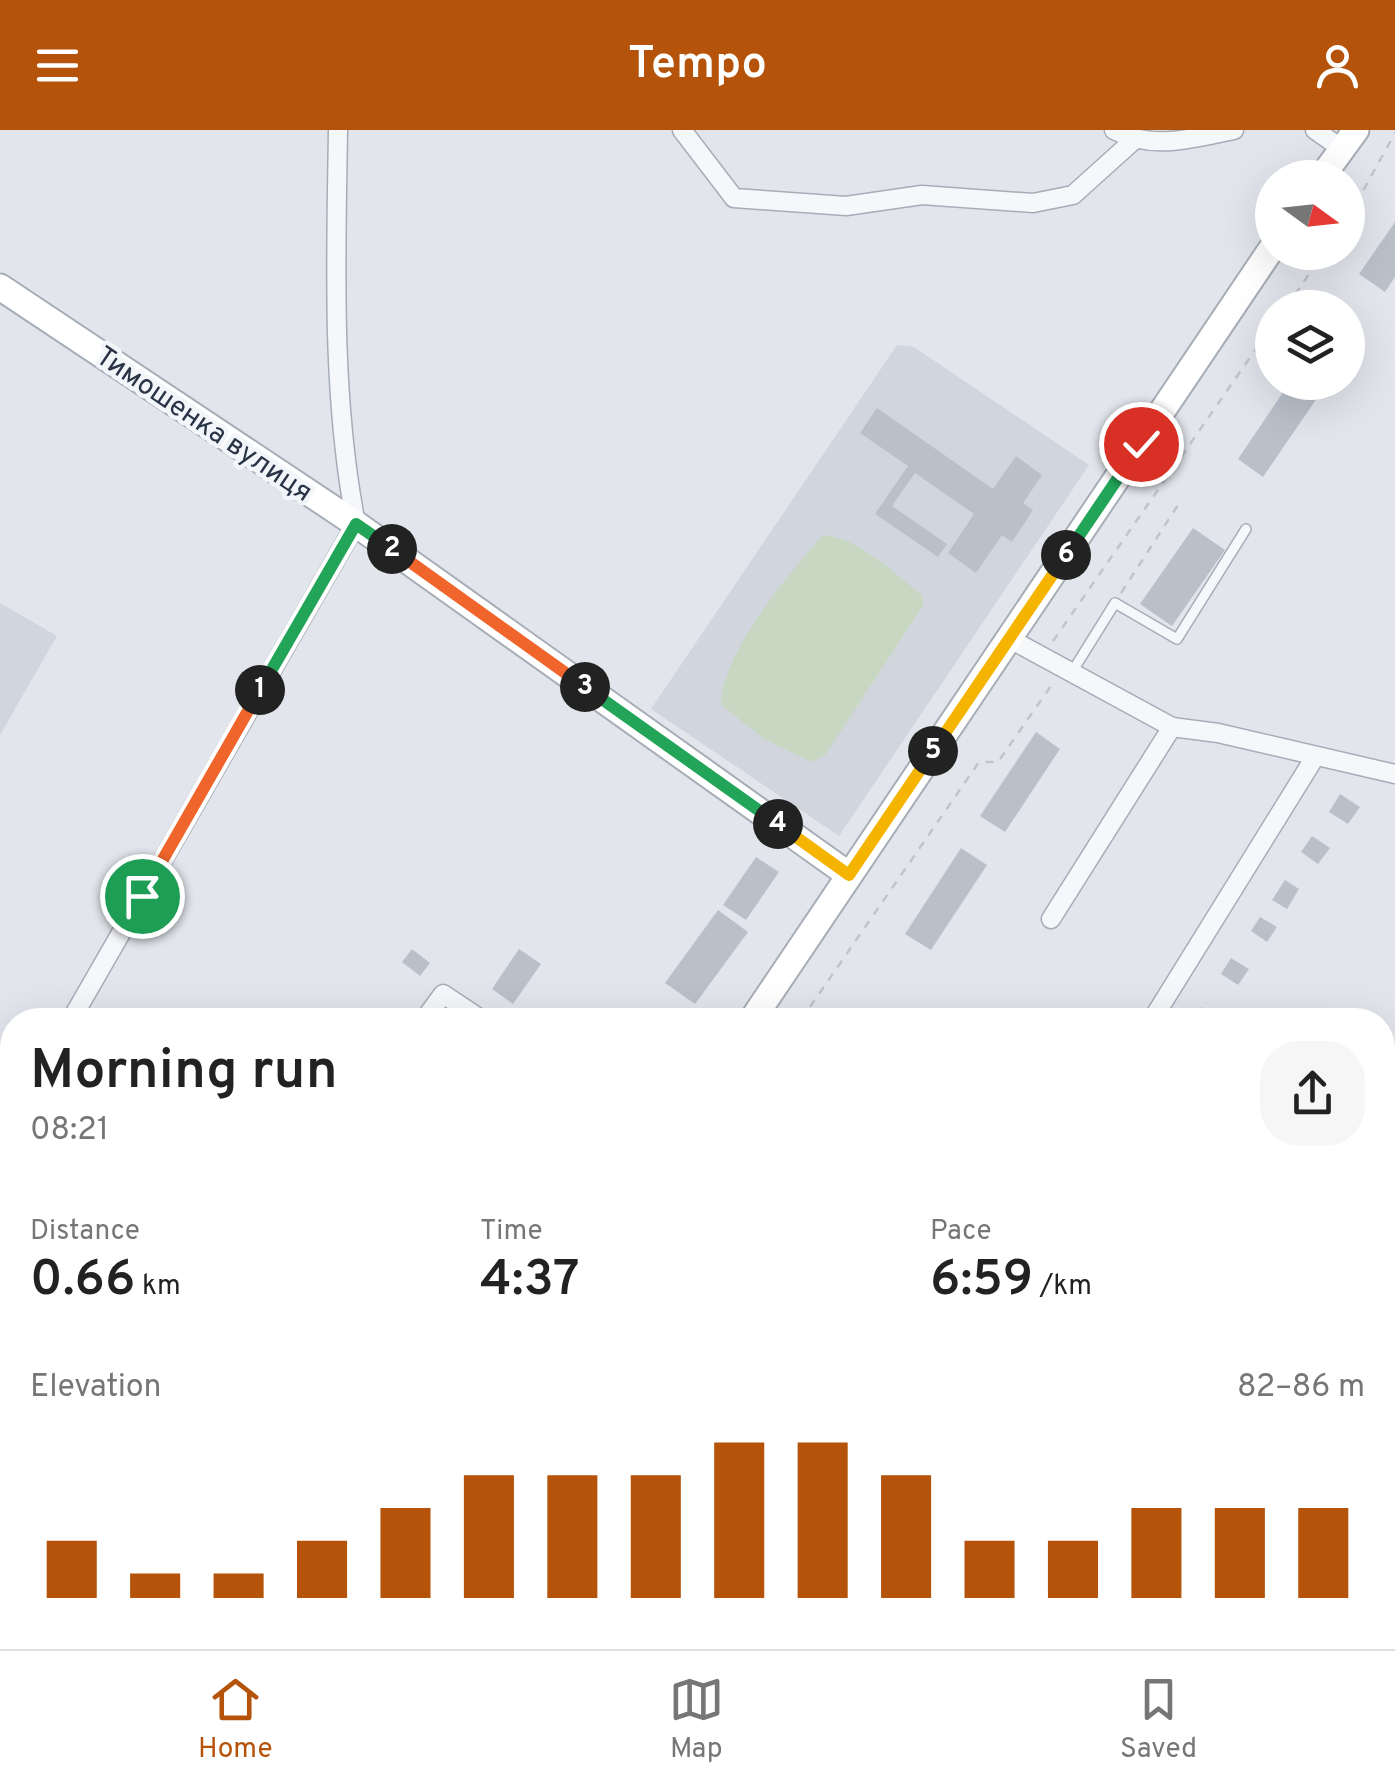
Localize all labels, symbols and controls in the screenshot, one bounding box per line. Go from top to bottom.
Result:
text: Tempo [628,37,767,94]
icon: menu [30,38,85,93]
icon: person [1310,38,1365,93]
north arrow [1255,160,1365,270]
map controls [1255,160,1365,400]
button: layers [1255,290,1365,400]
street label: Тимошенка вулиця [88,340,319,511]
pin [1099,402,1184,487]
icon: check [1114,417,1169,472]
pin: 2 [367,524,417,574]
pin: 6 [1041,530,1091,580]
text: 2 [383,531,401,567]
text: 6 [1057,537,1075,573]
pin: 3 [560,662,610,712]
pin: 1 [235,665,285,715]
text: 3 [577,669,593,705]
text: 1 [254,672,266,708]
pin: 5 [908,726,958,776]
text: 5 [924,733,942,769]
pin: 4 [753,799,803,849]
text: 4 [769,806,787,842]
pin [100,854,185,939]
icon: arrive [115,869,170,924]
text: Morning run [30,1038,338,1108]
button: share [1260,1041,1365,1146]
text: 08:21 [30,1111,109,1151]
text: Distance [30,1214,140,1250]
text: Time [480,1214,543,1250]
text: Pace [930,1214,992,1250]
text: 0.66 [30,1250,135,1313]
text: 4:37 [480,1250,580,1313]
text: 6:59 [930,1250,1033,1313]
text: km [135,1269,181,1305]
text: /km [1033,1269,1092,1305]
text: Elevation [30,1368,162,1408]
text: 82–86 m [1237,1368,1365,1408]
tab: Home [198,1672,272,1768]
tab: Map [669,1672,724,1768]
tab: Saved [1120,1672,1197,1768]

